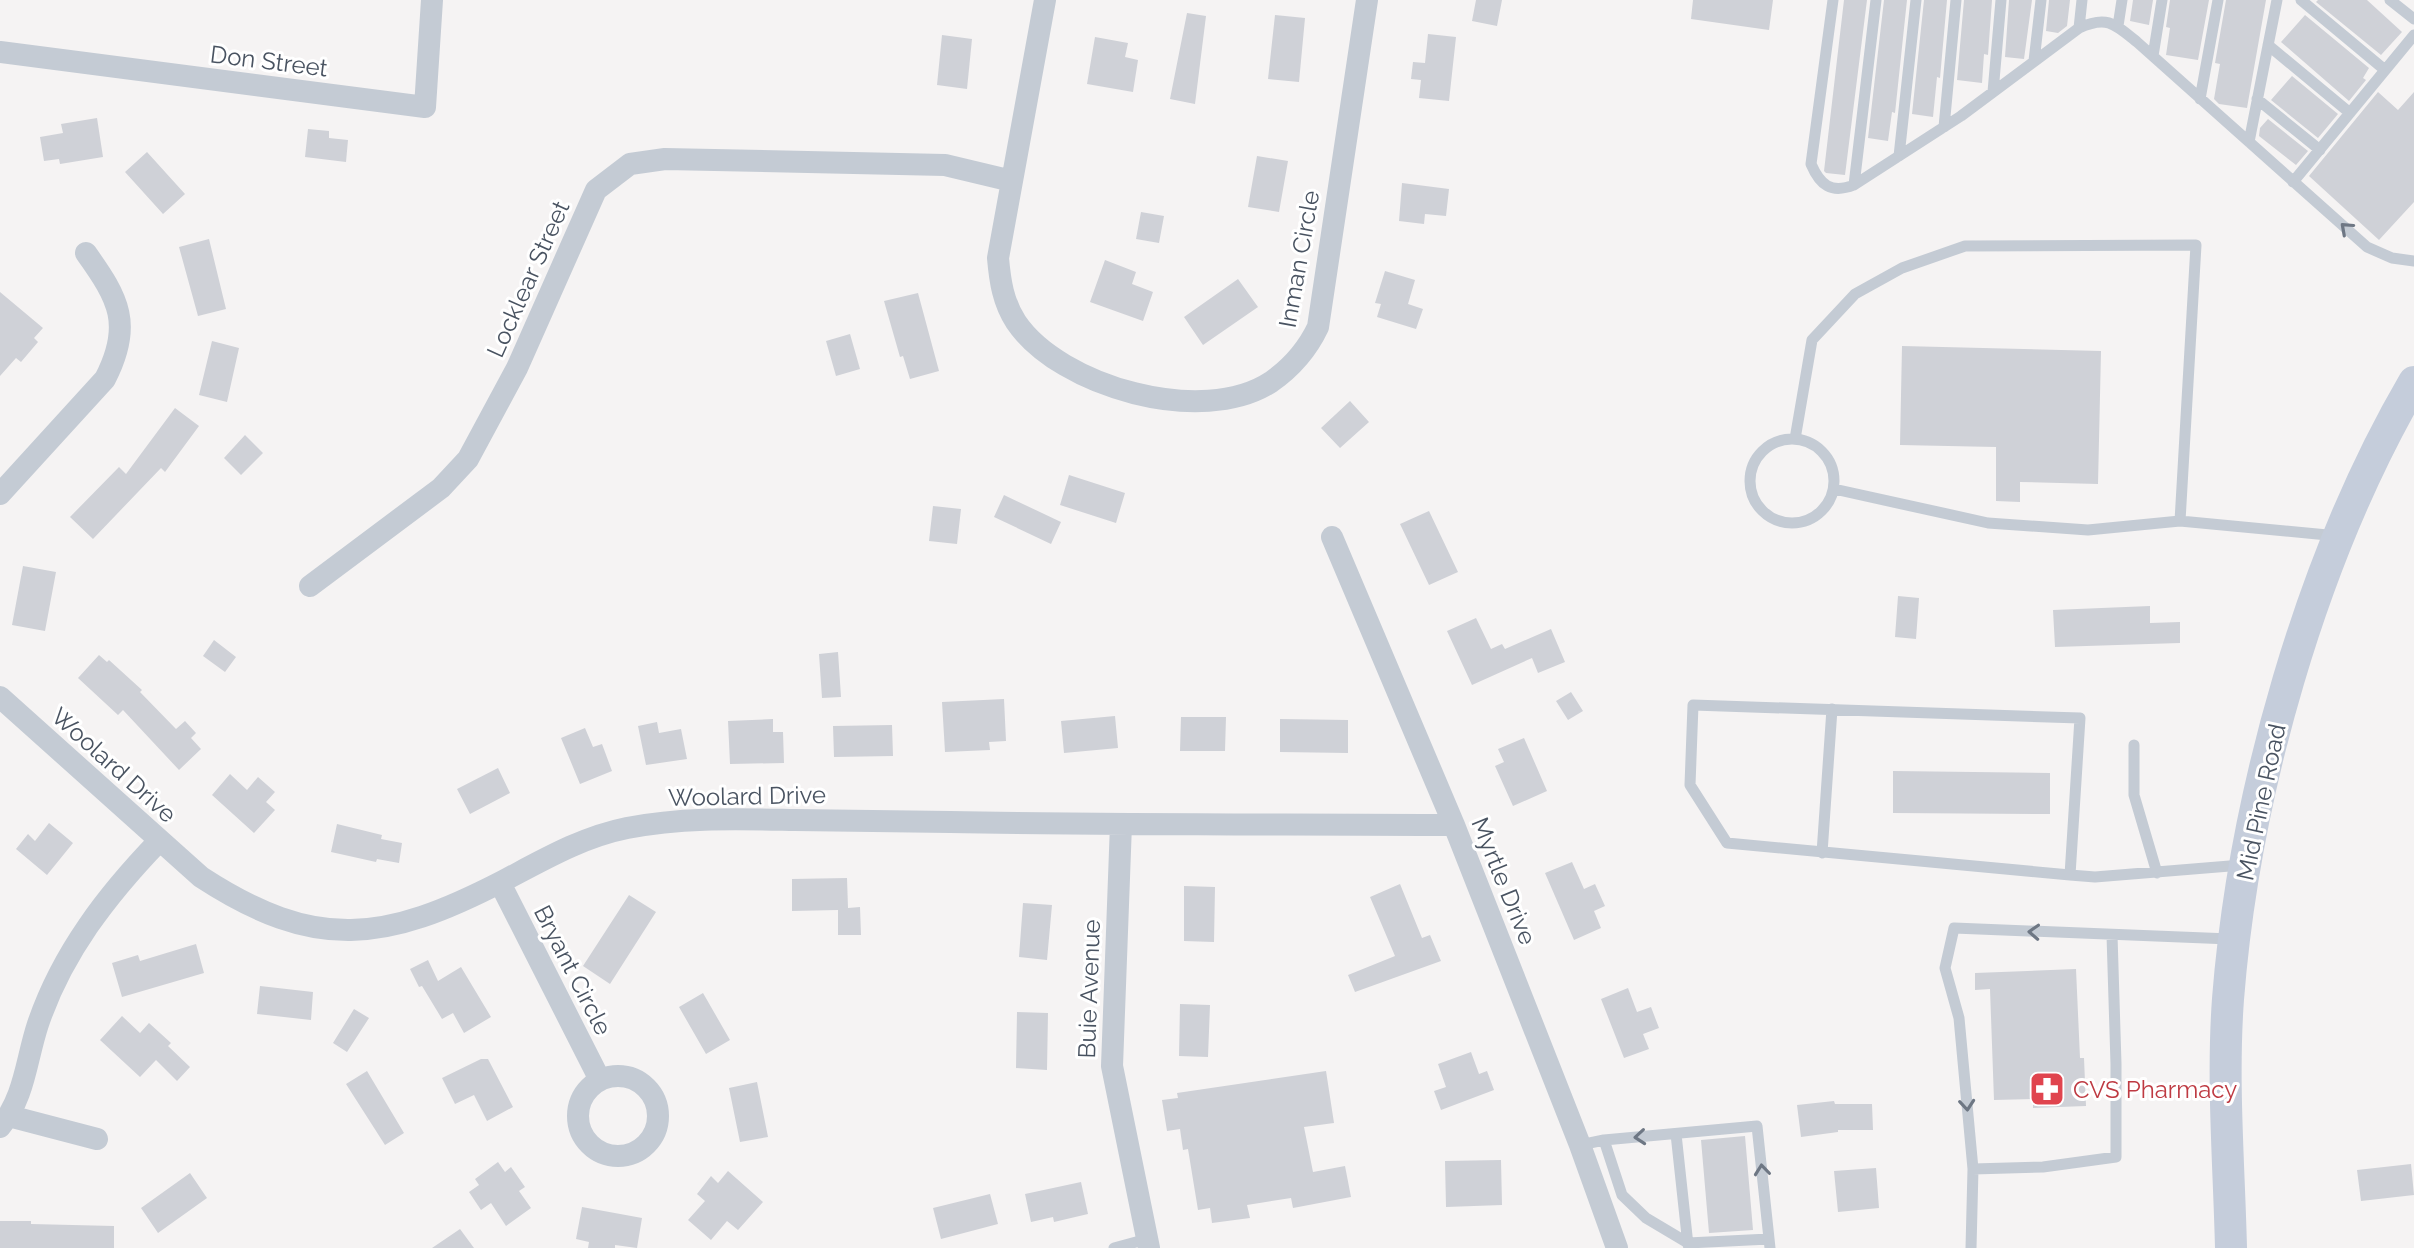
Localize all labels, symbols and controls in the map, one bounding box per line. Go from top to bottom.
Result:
street label: Don Street [209,39,329,83]
street label: Inman Circle [1273,188,1325,330]
street label: Locklear Street [481,196,575,362]
one-way arrow [2340,224,2355,238]
street label: Woolard Drive [46,701,182,829]
street label: Mid Pine Road [2230,721,2292,883]
street label: Woolard Drive [668,780,826,812]
street label: Myrtle Drive [1465,813,1543,949]
street label: Bryant Circle [528,900,618,1040]
street label: Buie Avenue [1072,919,1106,1059]
one-way arrow [2027,924,2040,941]
pharmacy icon: CVS Pharmacy [2028,1070,2066,1108]
place label: CVS Pharmacy [2073,1075,2237,1104]
one-way arrow [1958,1099,1975,1112]
one-way arrow [1633,1128,1646,1145]
one-way arrow [1754,1163,1771,1176]

